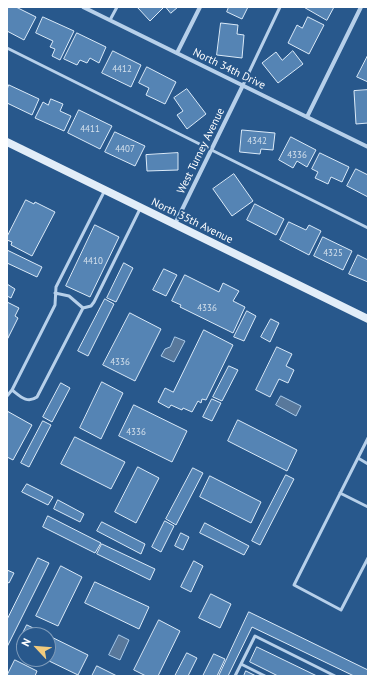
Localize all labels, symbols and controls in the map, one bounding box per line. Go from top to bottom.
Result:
street label: North 34th Drive [190,46,268,92]
house number: 4412 [112,64,132,74]
street label: West Turney Avenue [174,106,228,196]
house number: 4411 [80,124,100,134]
house number: 4342 [247,136,267,146]
house number: 4407 [115,144,135,154]
house number: 4336 [287,150,307,160]
street label: North 35th Avenue [149,196,235,246]
house number: 4325 [323,248,343,258]
house number: 4410 [83,256,103,266]
house number: 4336 [197,303,217,313]
house number: 4336 [110,357,130,367]
house number: 4336 [126,427,146,437]
north arrow [16,627,56,667]
text: N [18,636,34,649]

